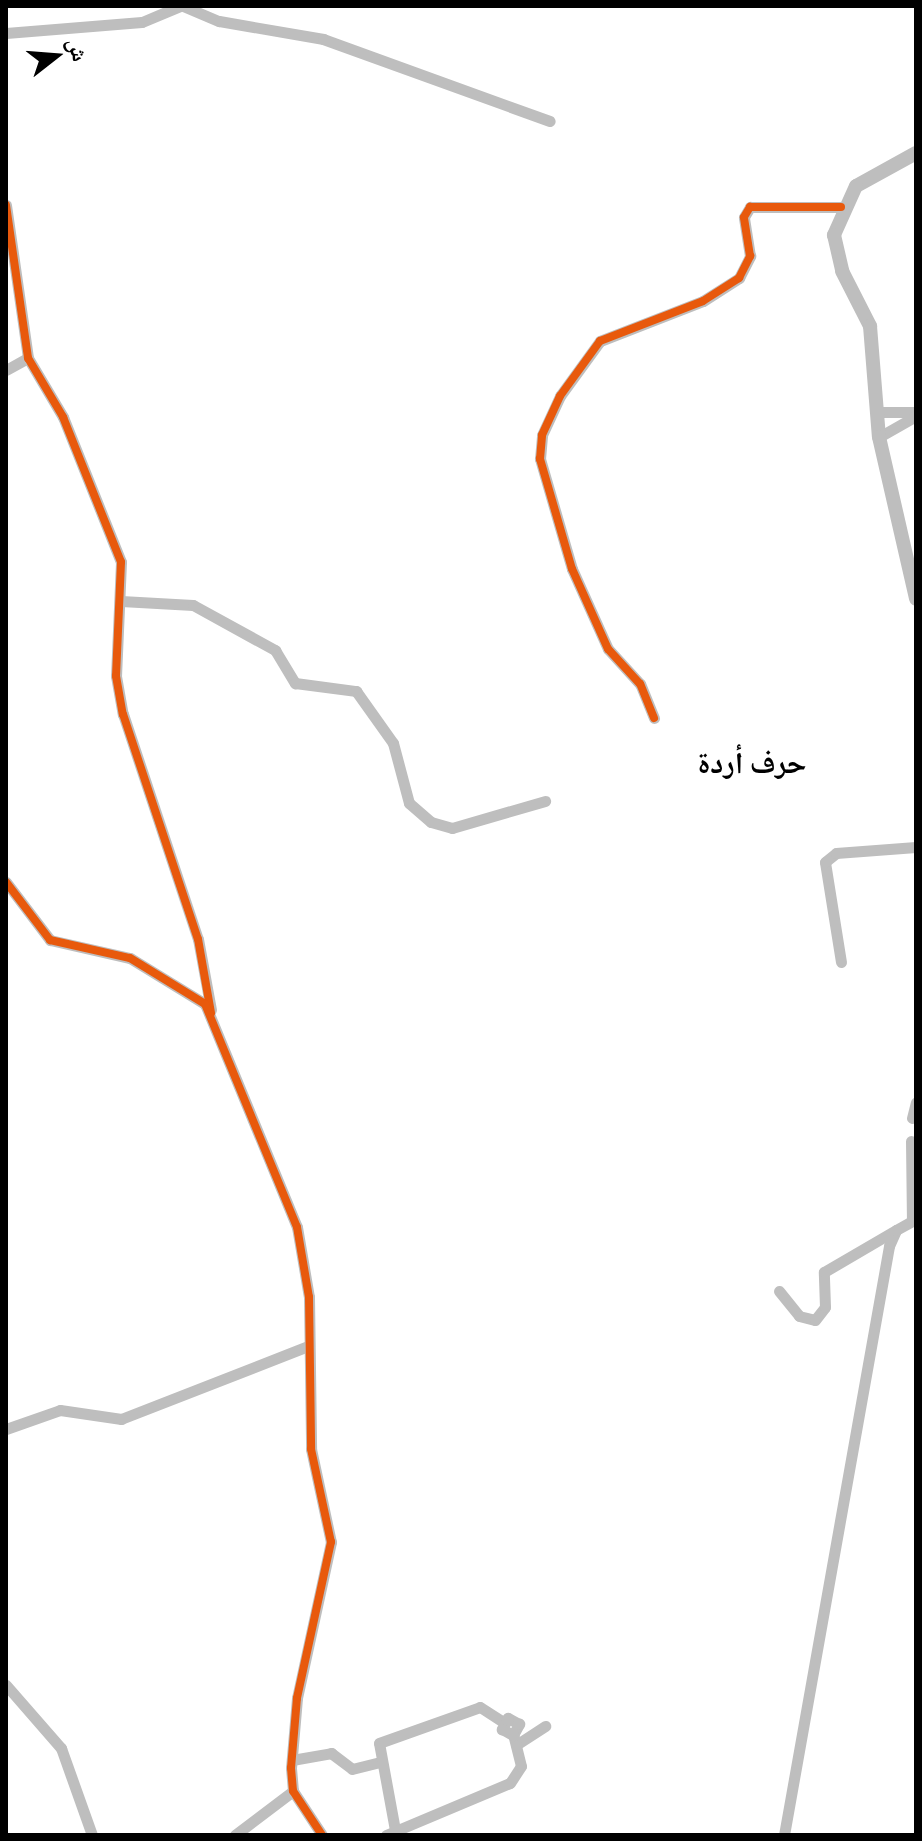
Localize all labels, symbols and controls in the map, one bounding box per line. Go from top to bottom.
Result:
north arrow [16,16,96,96]
text: ش [63,34,95,64]
district label: حرف أردة [698,743,806,779]

